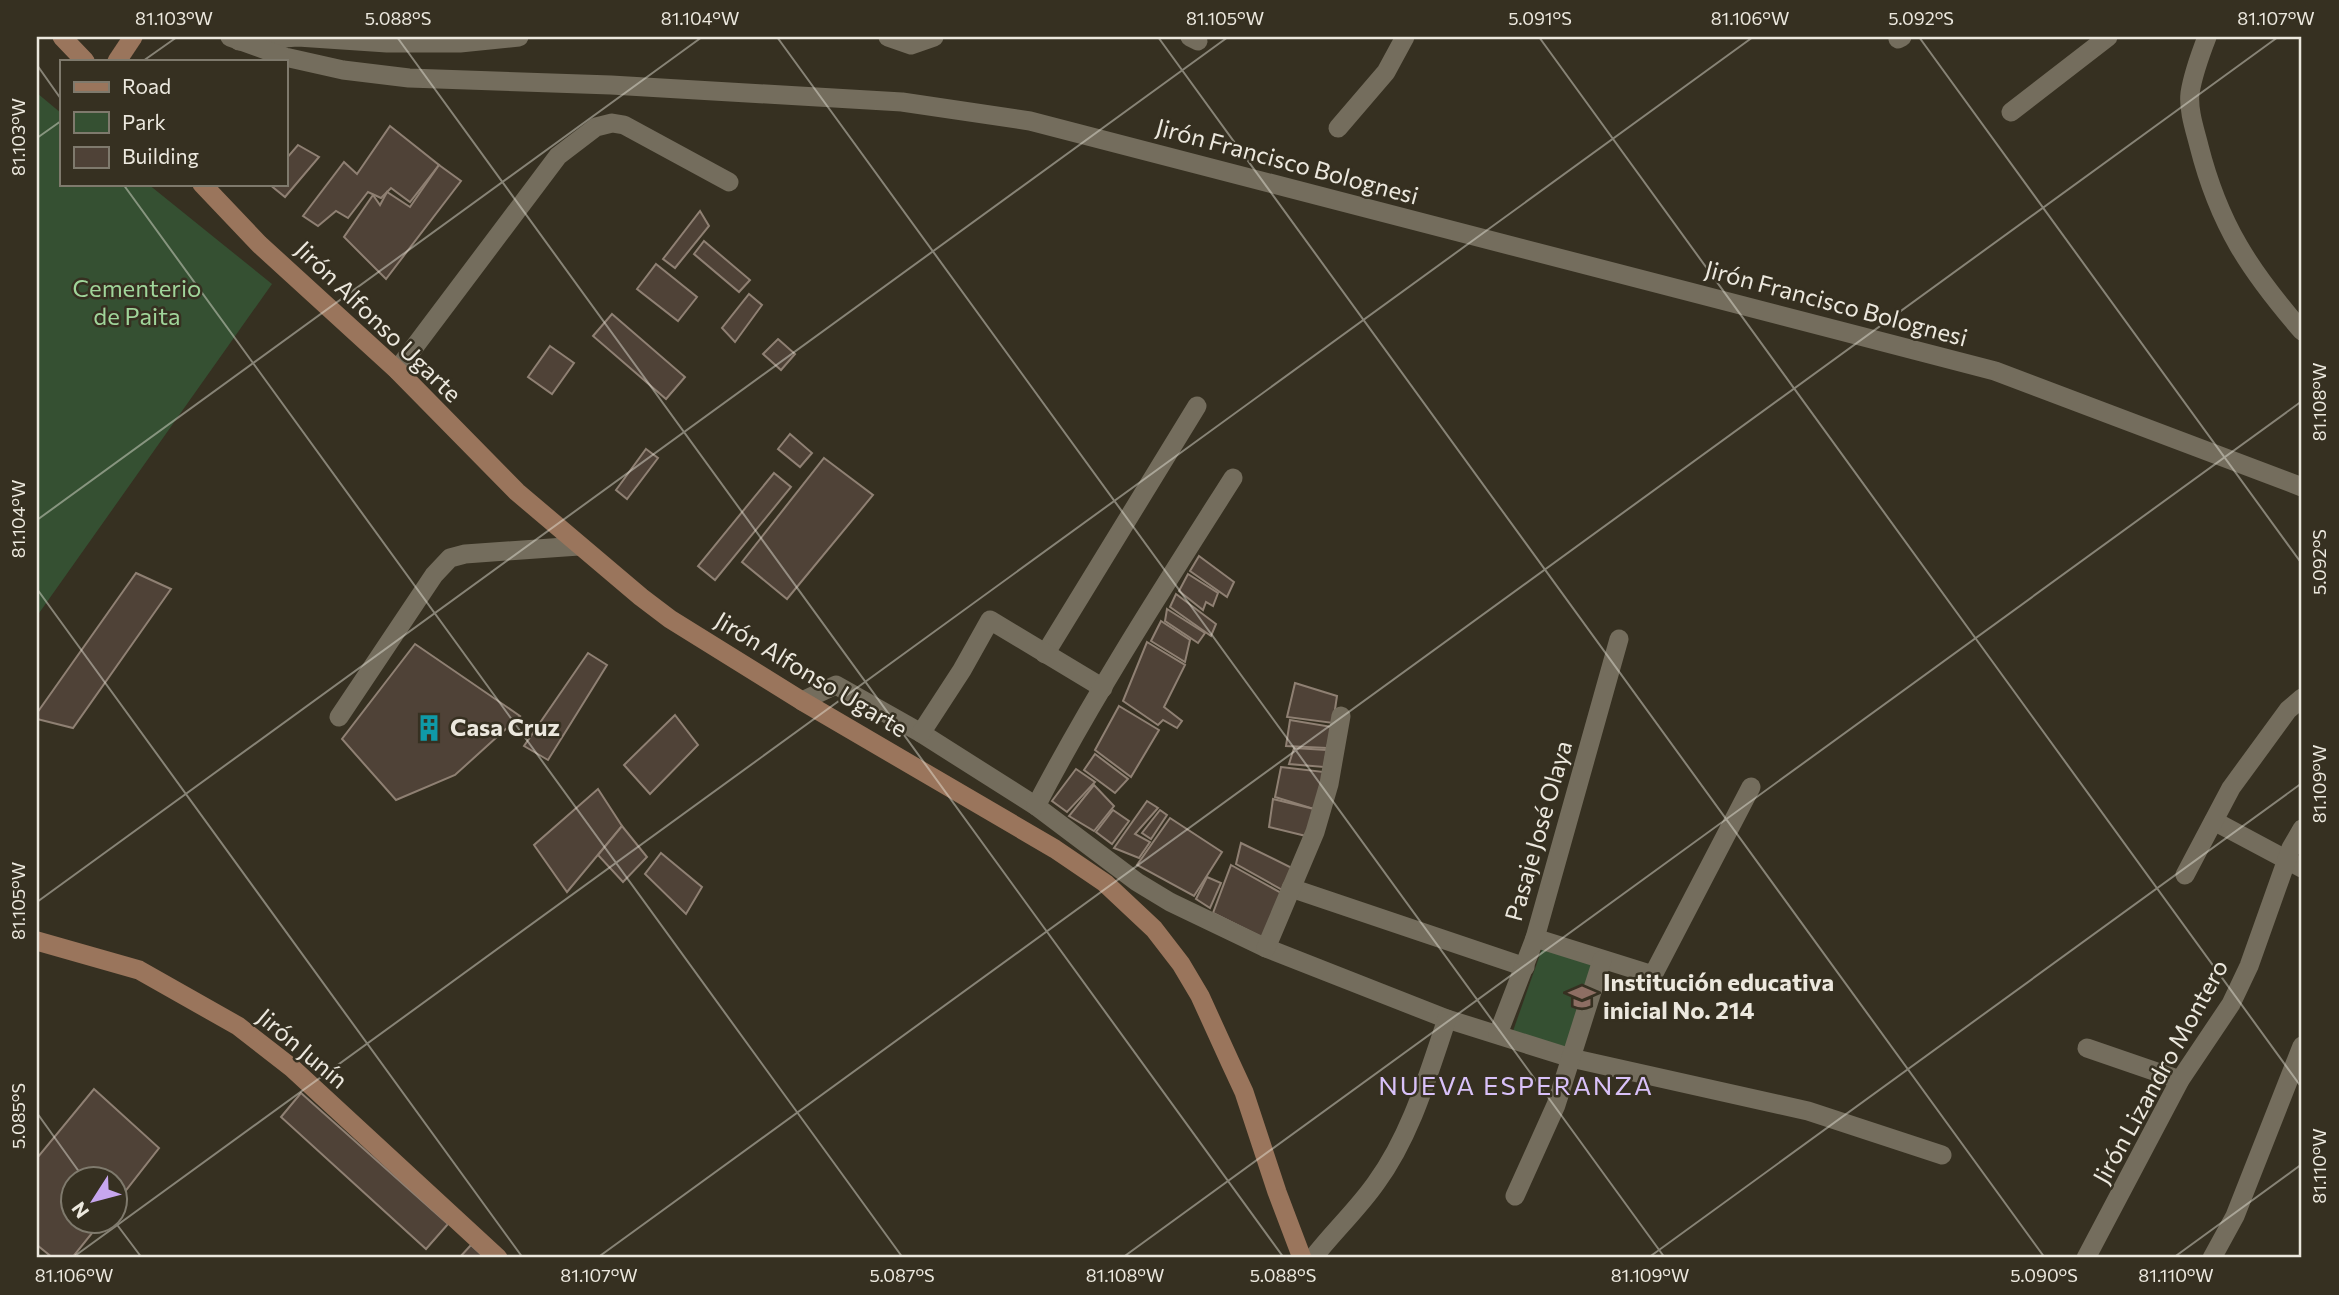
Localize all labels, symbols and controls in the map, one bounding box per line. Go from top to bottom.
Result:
text: 81.103°W [135,7,213,29]
text: 5.088°S [365,7,431,29]
text: 81.104°W [661,7,739,29]
text: 81.105°W [1186,7,1264,29]
text: 5.091°S [1508,7,1572,29]
text: 81.106°W [1711,7,1789,29]
text: 5.092°S [1888,7,1954,29]
text: 81.107°W [2237,7,2315,29]
legend [60,60,287,186]
text: Road [122,73,171,98]
text: 81.103°W [7,98,29,176]
text: Park [122,109,166,134]
street label: Jirón Francisco Bolognesi [1153,112,1422,210]
text: Building [122,143,199,168]
street label: Jirón Alfonso Ugarte [290,234,468,408]
street label: Jirón Francisco Bolognesi [1702,254,1971,352]
park label: Cementerio de Paita [73,273,201,330]
text: 81.108°W [2308,363,2330,441]
text: 81.104°W [7,480,29,558]
text: 5.092°S [2308,529,2330,595]
street label: Jirón Alfonso Ugarte [710,605,913,743]
place label: Casa Cruz [450,712,560,741]
building icon: Casa Cruz [414,713,444,743]
street label: Pasaje José Olaya [1498,737,1577,924]
text: 81.109°W [2308,745,2330,823]
text: 81.105°W [7,862,29,940]
street label: Jirón Lizandro Montero [2086,954,2233,1188]
place label: Institución educativa inicial No. 214 [1603,967,1834,1024]
school or university icon: Institución educativa inicial No. 214 [1567,982,1597,1012]
street label: Jirón Junín [252,1002,354,1094]
district label: NUEVA ESPERANZA [1378,1069,1654,1100]
text: 5.085°S [7,1083,29,1149]
text: 81.110°W [2308,1128,2330,1204]
north arrow [60,1166,130,1236]
text: N [66,1198,93,1223]
text: 81.106°W [35,1264,113,1286]
text: 81.107°W [560,1264,638,1286]
text: 5.087°S [869,1264,935,1286]
text: 81.108°W [1086,1264,1164,1286]
text: 5.088°S [1250,1264,1316,1286]
text: 81.109°W [1611,1264,1689,1286]
text: 5.090°S [2010,1264,2078,1286]
text: 81.110°W [2138,1264,2214,1286]

